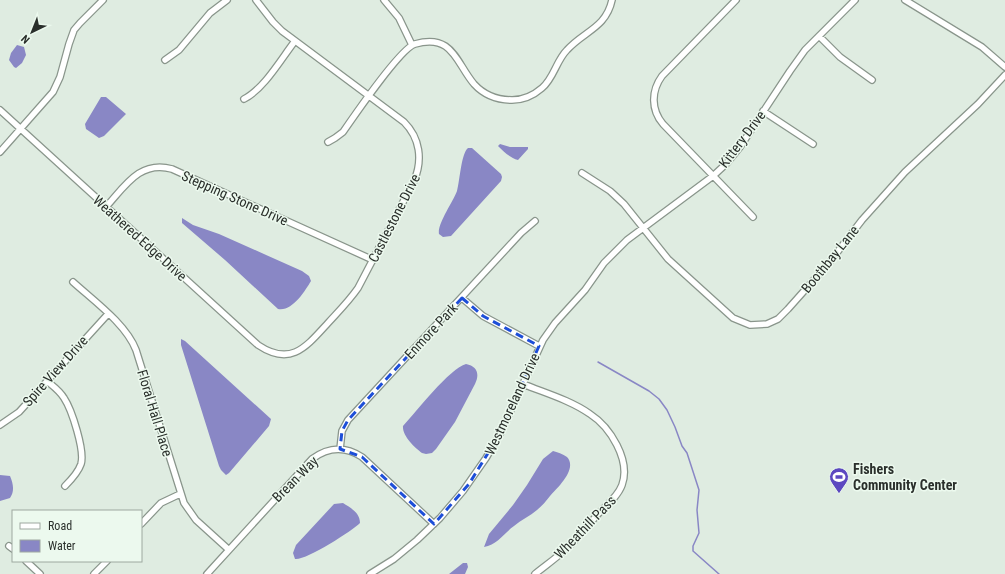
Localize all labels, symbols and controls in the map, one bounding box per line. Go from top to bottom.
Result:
north arrow [12,12,52,52]
text: N [18,32,32,46]
street label: Kittery Drive [715,107,769,171]
street label: Stepping Stone Drive [179,167,291,229]
street label: Castlestone Drive [365,171,423,265]
street label: Weathered Edge Drive [90,192,190,285]
street label: Boothbay Lane [798,222,862,296]
street label: Enmore Park [401,299,461,362]
street label: Spire View Drive [19,332,91,409]
street label: Westmoreland Drive [481,350,543,458]
street label: Floral Hall Place [134,368,176,459]
street label: Brean Way [269,453,321,505]
place label: Fishers Community Center [853,461,957,493]
sports icon: Fishers Community Center [828,466,850,494]
street label: Wheathill Pass [551,492,619,562]
legend [12,510,142,562]
text: Road [48,519,72,533]
text: Water [48,539,76,553]

